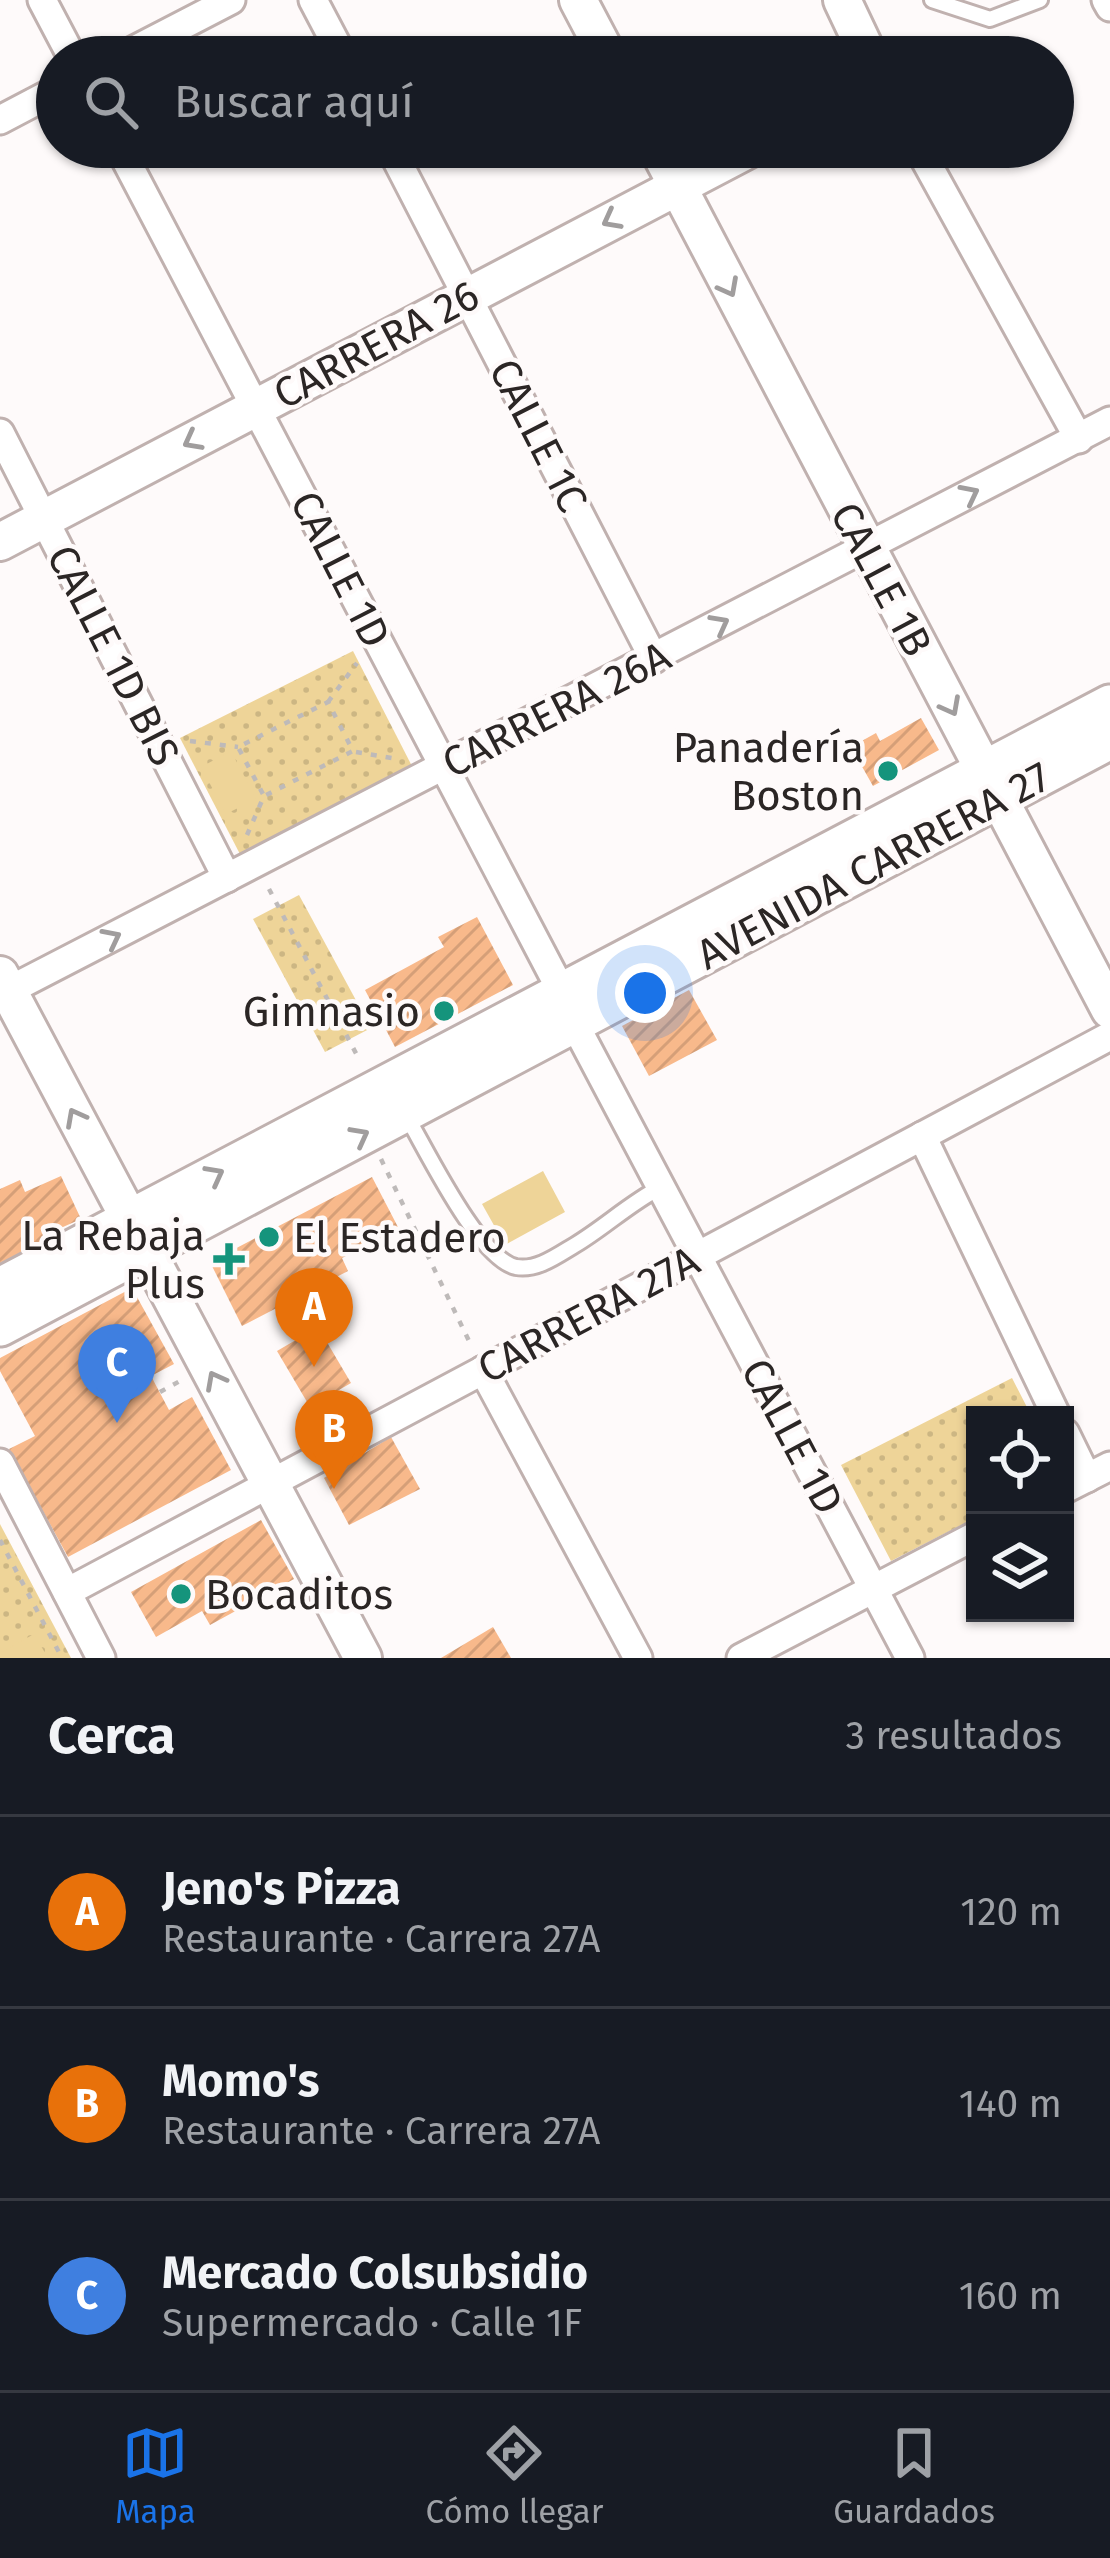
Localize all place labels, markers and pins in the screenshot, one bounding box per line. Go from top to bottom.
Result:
place label: Panadería Boston [673,723,864,821]
marker: Panadería Boston [875,758,901,784]
place label: Gimnasio [243,987,420,1037]
marker: Gimnasio [431,998,457,1024]
place label: La Rebaja Plus [21,1211,205,1309]
place label: El Estadero [293,1213,506,1263]
marker: El Estadero [256,1224,282,1250]
marker: La Rebaja Plus [216,1246,242,1272]
pin: A [275,1268,353,1367]
pin: C [78,1324,156,1423]
pin: B [295,1390,373,1489]
place label: Bocaditos [205,1570,393,1620]
marker: Bocaditos [168,1581,194,1607]

